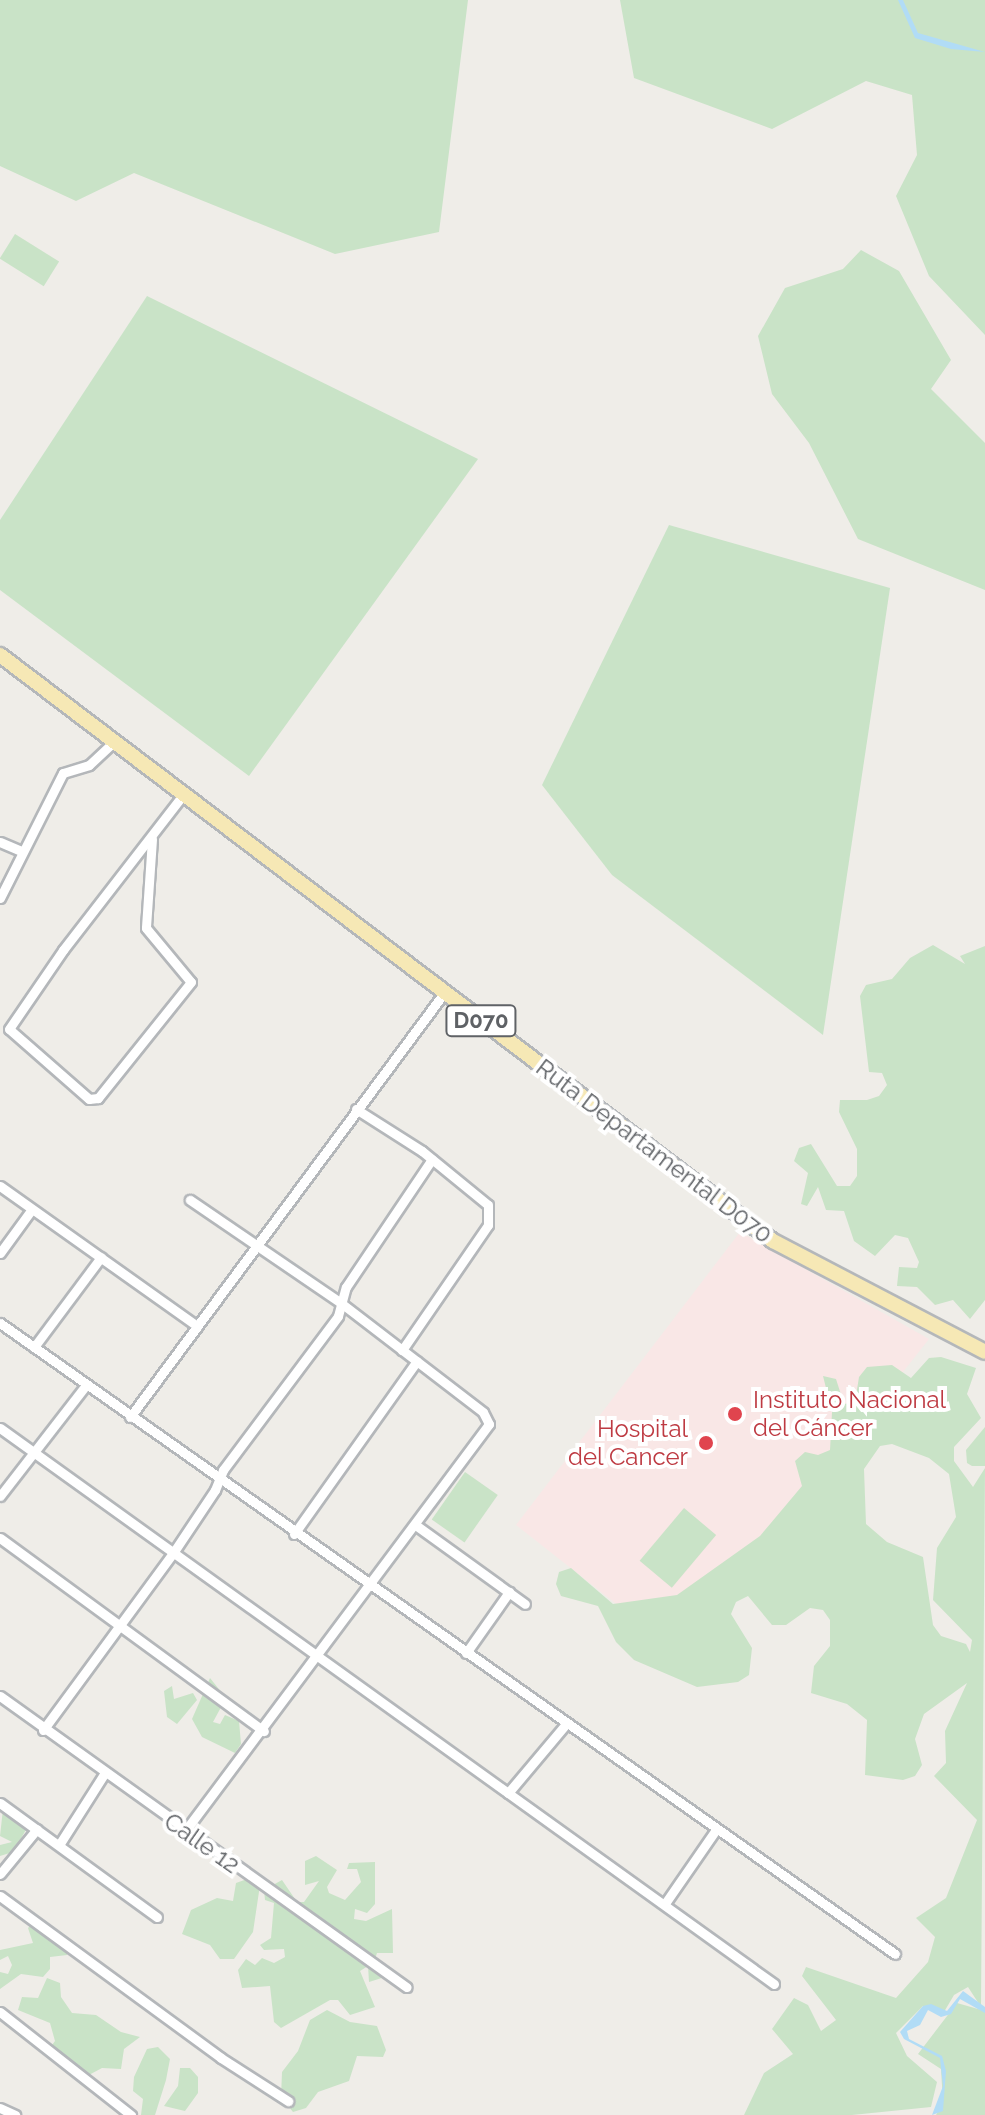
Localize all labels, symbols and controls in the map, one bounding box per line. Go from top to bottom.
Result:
road number: D070 [445,1003,517,1039]
street label: Ruta Departamental D070 [530,1053,778,1249]
place label: Instituto Nacional del Cáncer [753,1386,946,1442]
marker: Instituto Nacional del Cáncer [724,1403,746,1425]
place label: Hospital del Cancer [567,1415,688,1471]
marker: Hospital del Cancer [695,1432,717,1454]
street label: Calle 12 [159,1807,245,1879]

